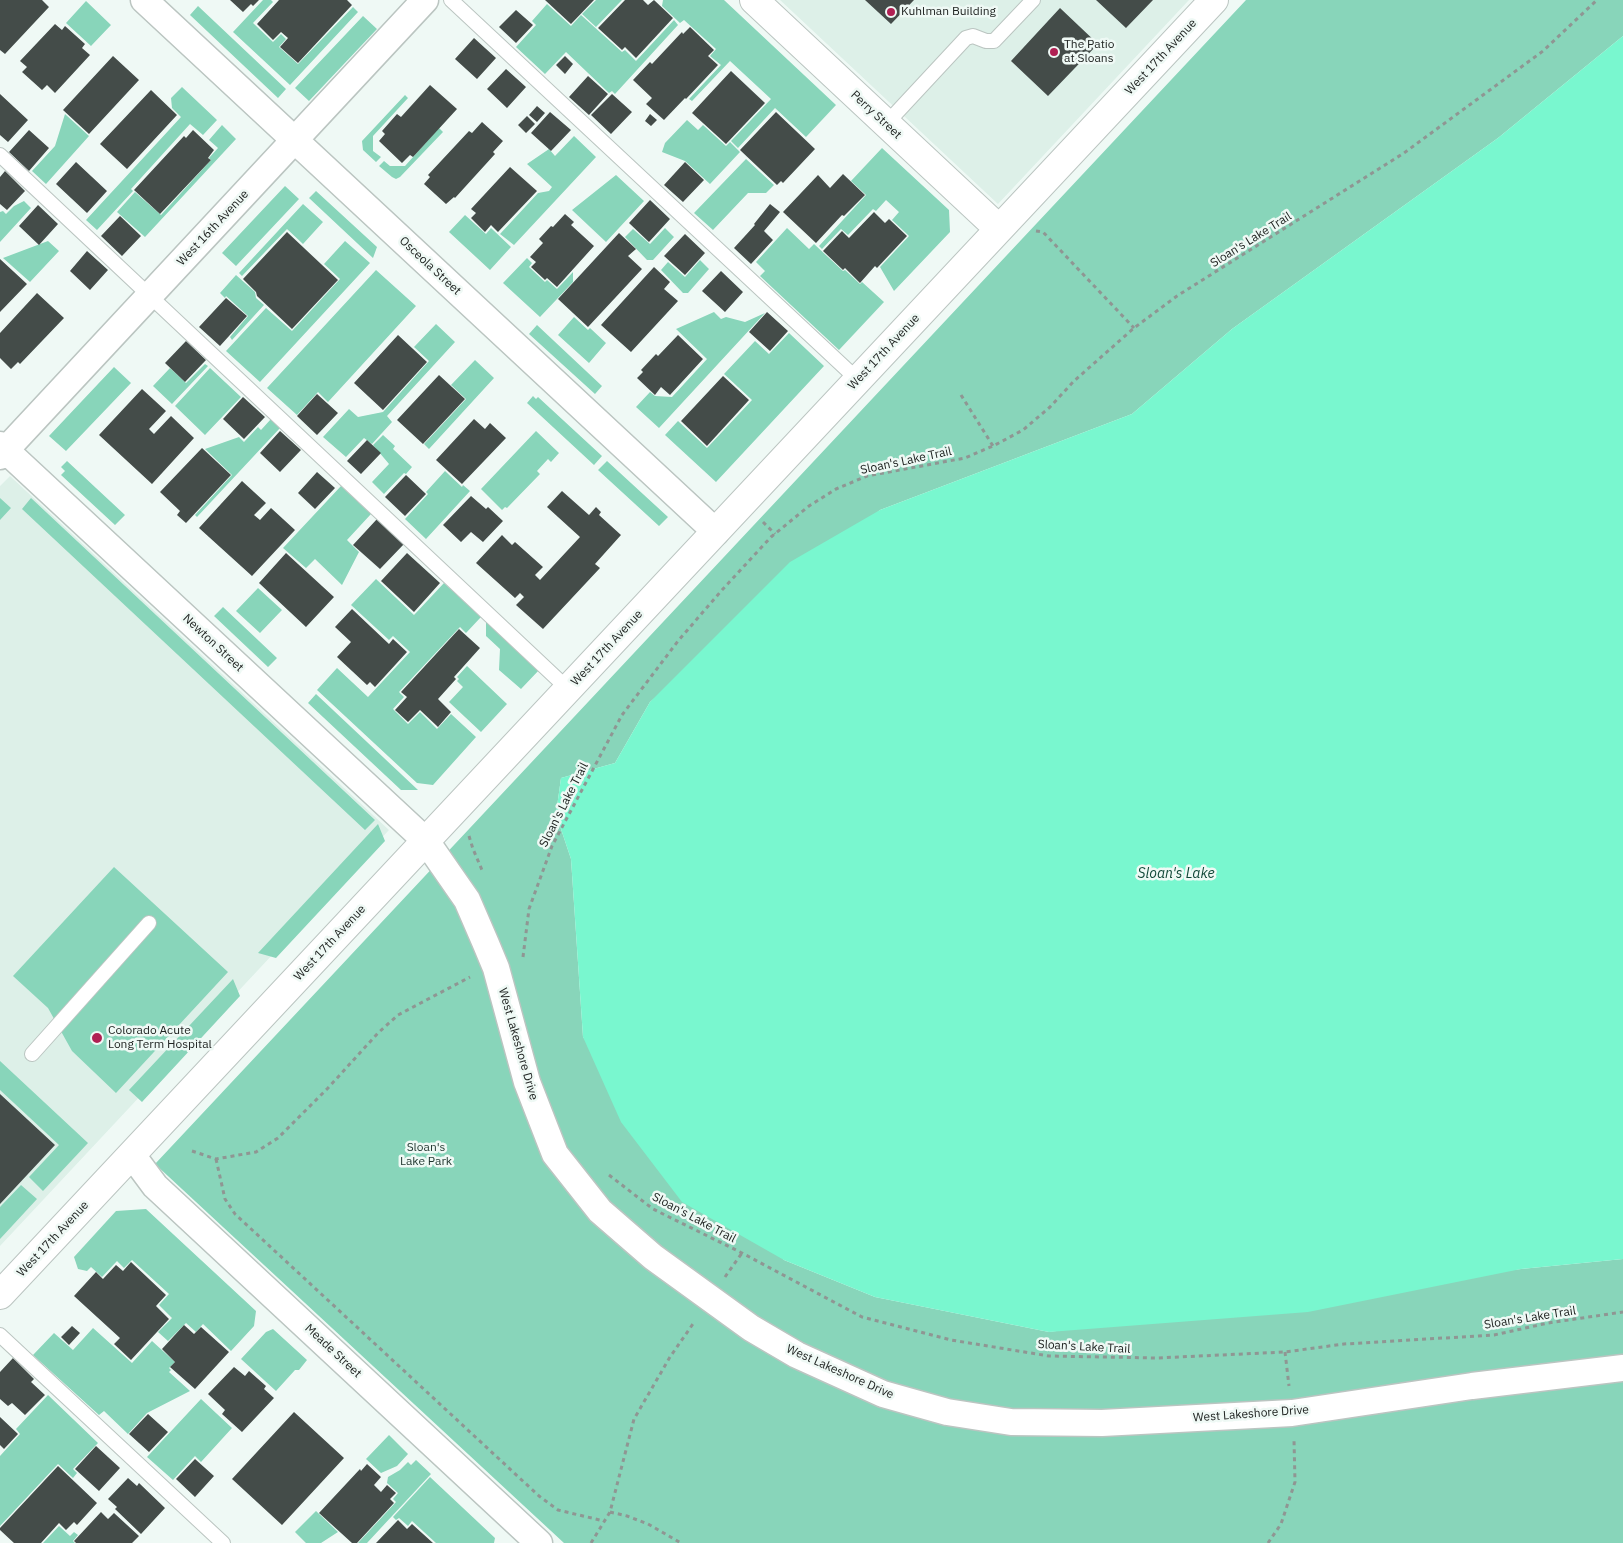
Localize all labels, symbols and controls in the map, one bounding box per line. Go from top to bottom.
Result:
place label: Kuhlman Building [901,5,996,19]
marker: Kuhlman Building [885,6,897,18]
street label: West 17th Avenue [1122,16,1200,98]
place label: The Patio at Sloans [1064,38,1115,66]
marker: The Patio at Sloans [1048,46,1060,58]
street label: Perry Street [848,88,904,142]
street label: West 16th Avenue [174,187,252,269]
street label: Sloan's Lake Trail [1208,209,1294,271]
street label: Osceola Street [396,234,464,298]
street label: West 17th Avenue [845,311,923,393]
street label: Sloan's Lake Trail [859,444,953,478]
street label: West 17th Avenue [568,607,646,689]
street label: Newton Street [180,611,246,675]
street label: Sloan's Lake Trail [537,760,591,850]
water label: Sloan's Lake [1137,866,1215,882]
street label: West 17th Avenue [291,902,369,984]
street label: West Lakeshore Drive [495,986,541,1102]
place label: Colorado Acute Long Term Hospital [108,1024,212,1052]
marker: Colorado Acute Long Term Hospital [90,1031,104,1045]
park label: Sloan's Lake Park [400,1141,452,1169]
street label: Sloan's Lake Trail [650,1190,738,1246]
street label: West 17th Avenue [14,1198,92,1280]
street label: Sloan's Lake Trail [1483,1304,1577,1332]
street label: Meade Street [302,1321,364,1381]
street label: Sloan's Lake Trail [1037,1337,1131,1357]
street label: West Lakeshore Drive [784,1342,896,1402]
street label: West Lakeshore Drive [1193,1403,1309,1425]

